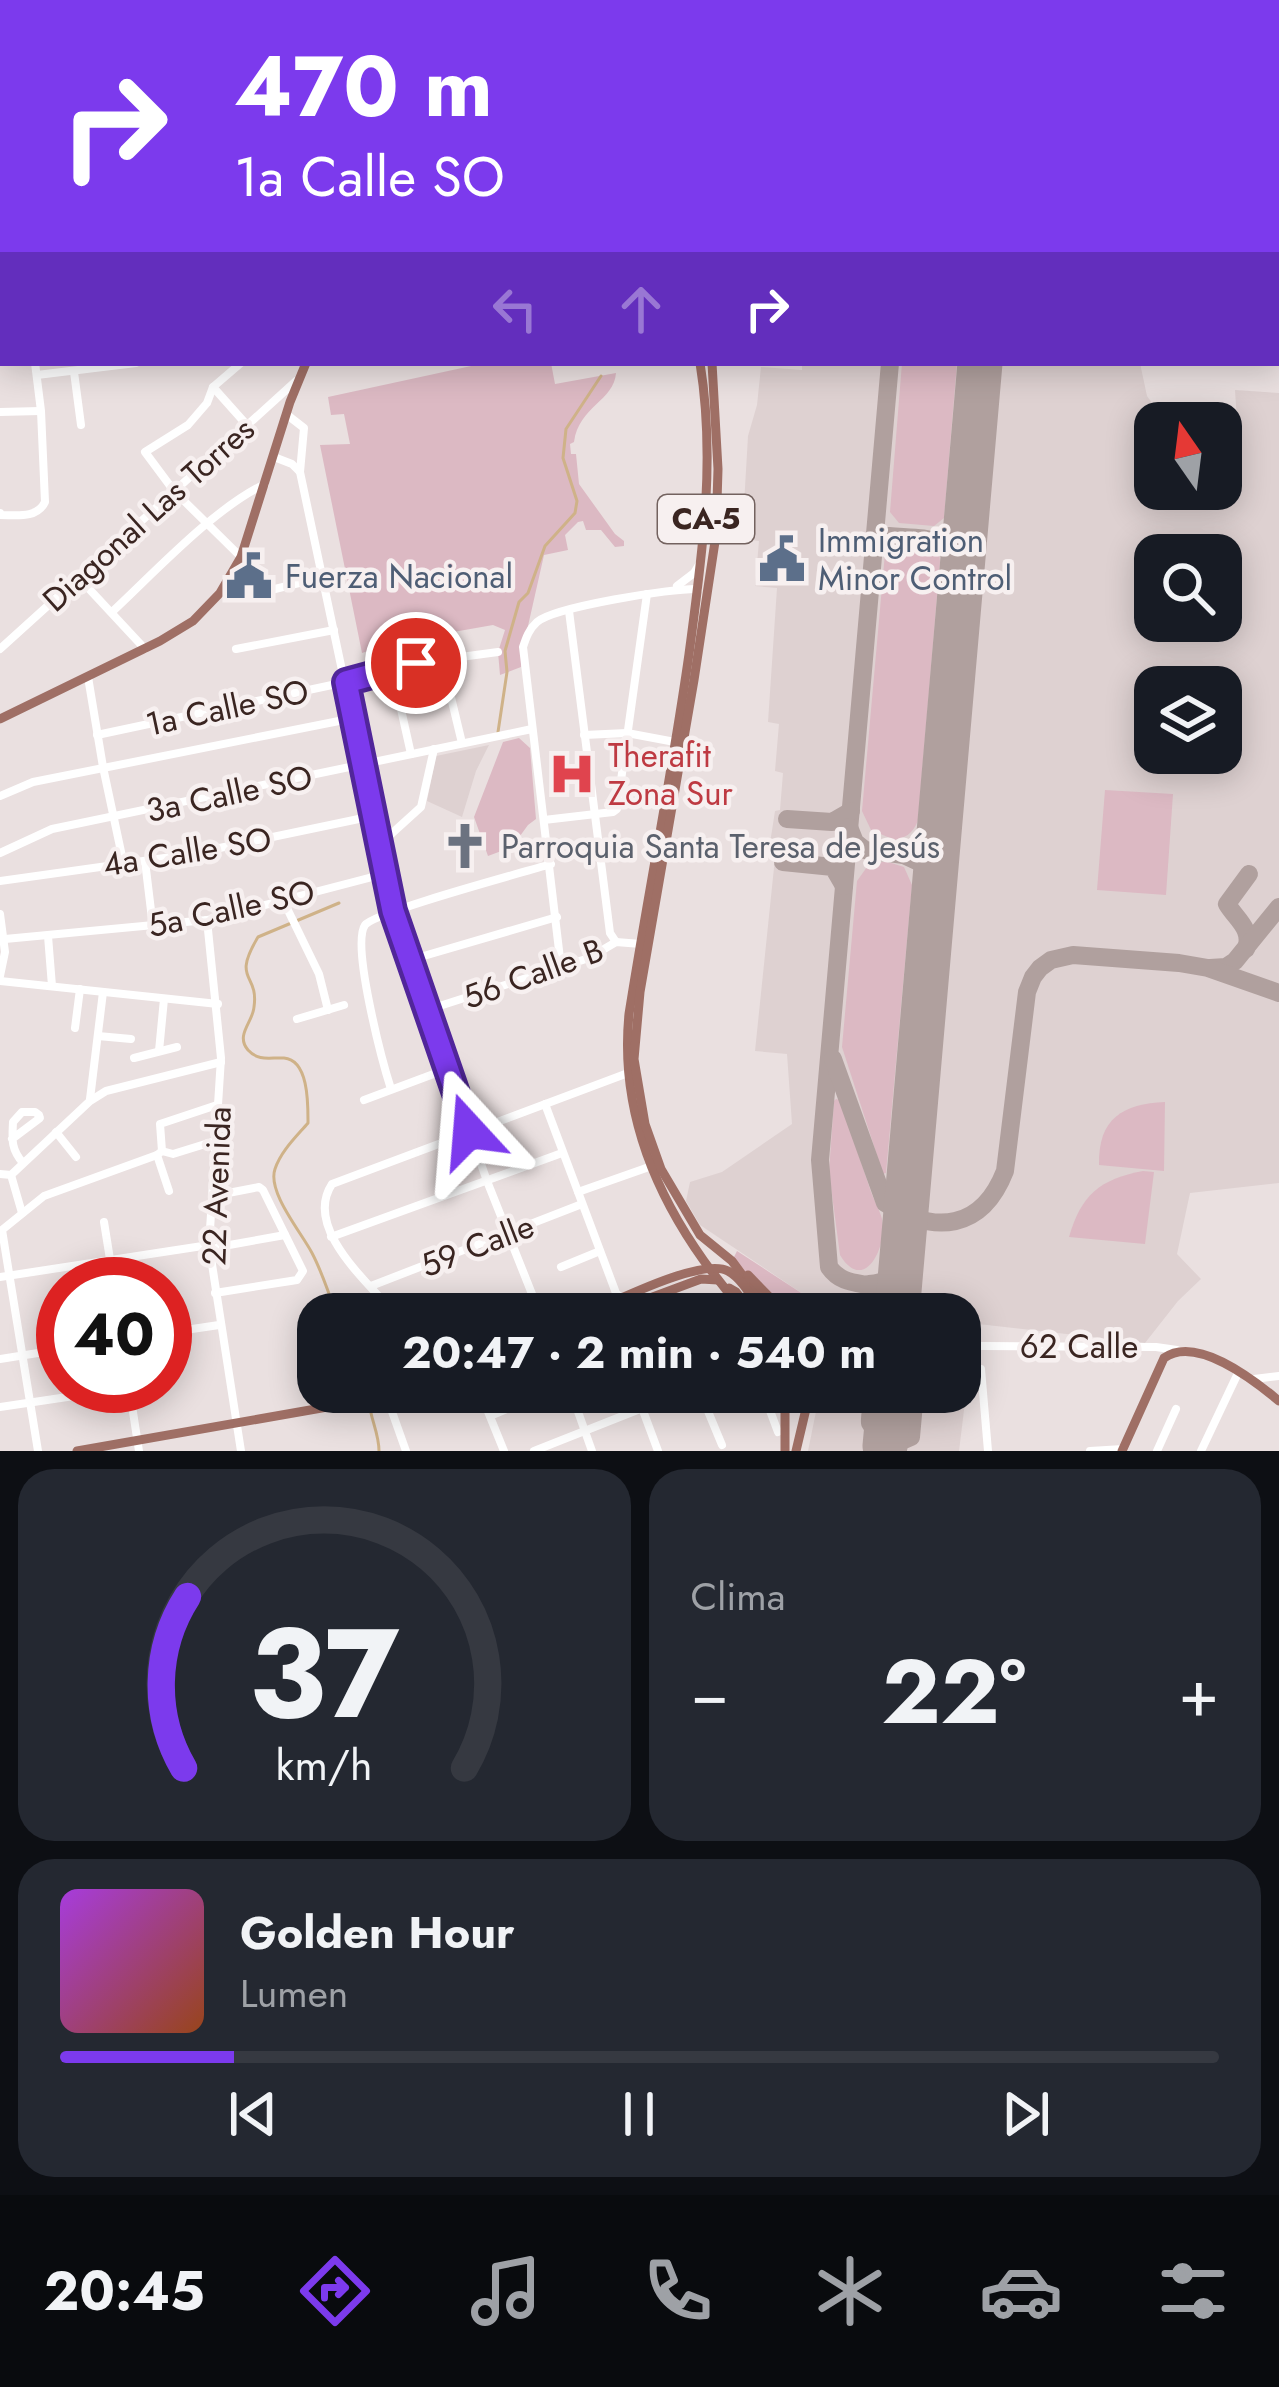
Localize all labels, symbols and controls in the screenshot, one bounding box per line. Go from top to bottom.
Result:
text: 470 m [234,26,493,148]
icon: right [36,48,192,204]
text: 1a Calle SO [234,138,505,216]
icon: left [482,276,548,342]
icon: ahead [608,276,674,342]
icon: right [734,276,800,342]
north arrow [1134,402,1242,510]
map controls [1134,402,1242,774]
street label: Diagonal Las Torres [32,406,265,622]
road number: CA-5 [658,495,754,543]
place label: Immigration Minor Control [818,517,1012,602]
public building icon: Immigration Minor Control [757,534,807,584]
button: search [1134,534,1242,642]
public building icon: Fuerza Nacional [224,551,274,601]
place label: Fuerza Nacional [285,553,513,600]
pin [365,612,467,714]
icon: arrive [383,630,449,696]
button: layers [1134,666,1242,774]
street label: 1a Calle SO [141,667,313,748]
place label: Therafit Zona Sur [608,732,734,817]
hospital icon: Therafit Zona Sur [547,749,597,799]
street label: 3a Calle SO [142,753,316,834]
street label: 4a Calle SO [100,815,275,888]
church icon: Parroquia Santa Teresa de Jesús [440,821,490,871]
place label: Parroquia Santa Teresa de Jesús [501,823,940,870]
street label: 5a Calle SO [144,868,319,949]
street label: 56 Calle B [456,926,610,1021]
position arrow [406,1068,532,1194]
street label: 22 Avenida [190,1106,243,1266]
street label: 59 Calle [414,1202,541,1289]
speed limit sign: 40 [36,1257,192,1413]
text: 20:47 · 2 min · 540 m [402,1320,876,1385]
street label: 62 Calle [1020,1323,1138,1370]
text: Clima [691,1568,786,1625]
text: 37 [249,1583,400,1764]
text: 22° [882,1627,1026,1757]
text: − [691,1645,729,1741]
text: + [1178,1645,1219,1741]
text: km/h [276,1734,373,1796]
text: Golden Hour [240,1900,515,1965]
text: Lumen [240,1965,348,2022]
icon: previous [220,2081,286,2147]
icon: pause [606,2081,672,2147]
icon: next [993,2081,1059,2147]
icon: directions [293,2249,377,2333]
icon: music [464,2249,548,2333]
icon: phone [636,2249,720,2333]
icon: climate [808,2249,892,2333]
icon: car [979,2249,1063,2333]
icon: filters [1151,2249,1235,2333]
text: 20:45 [44,2252,205,2330]

